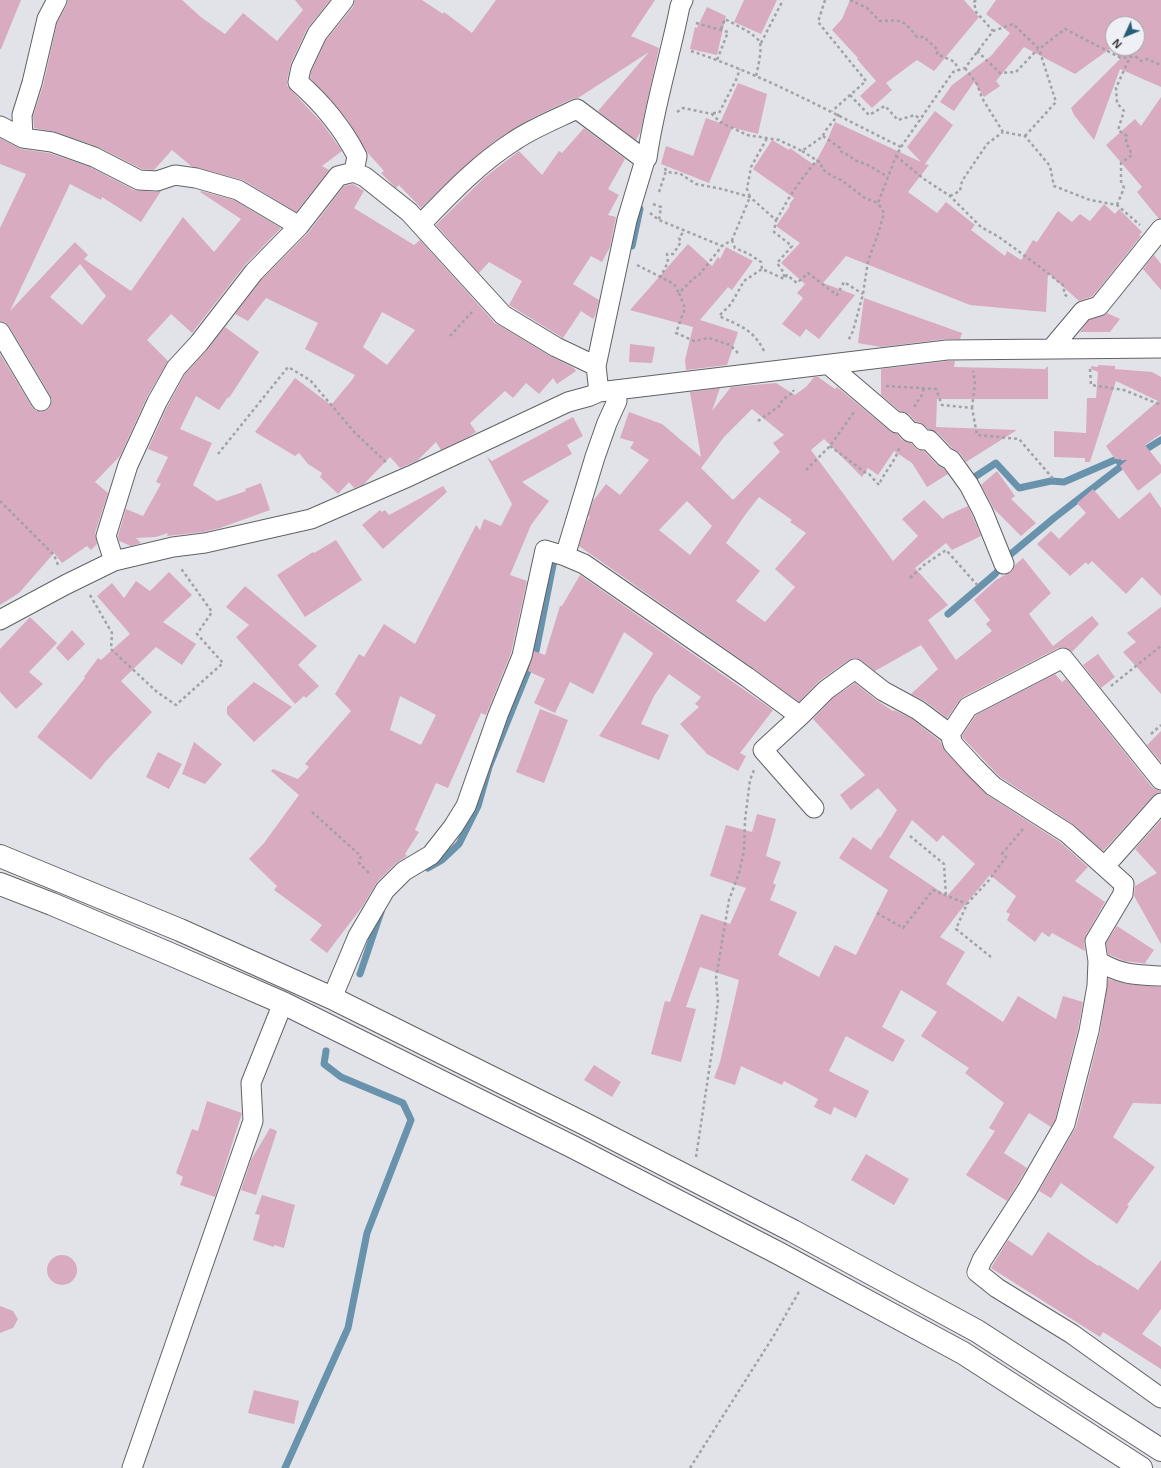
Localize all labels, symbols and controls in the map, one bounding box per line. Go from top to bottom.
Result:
north arrow [1105,16,1145,56]
text: N [1110,37,1124,51]

